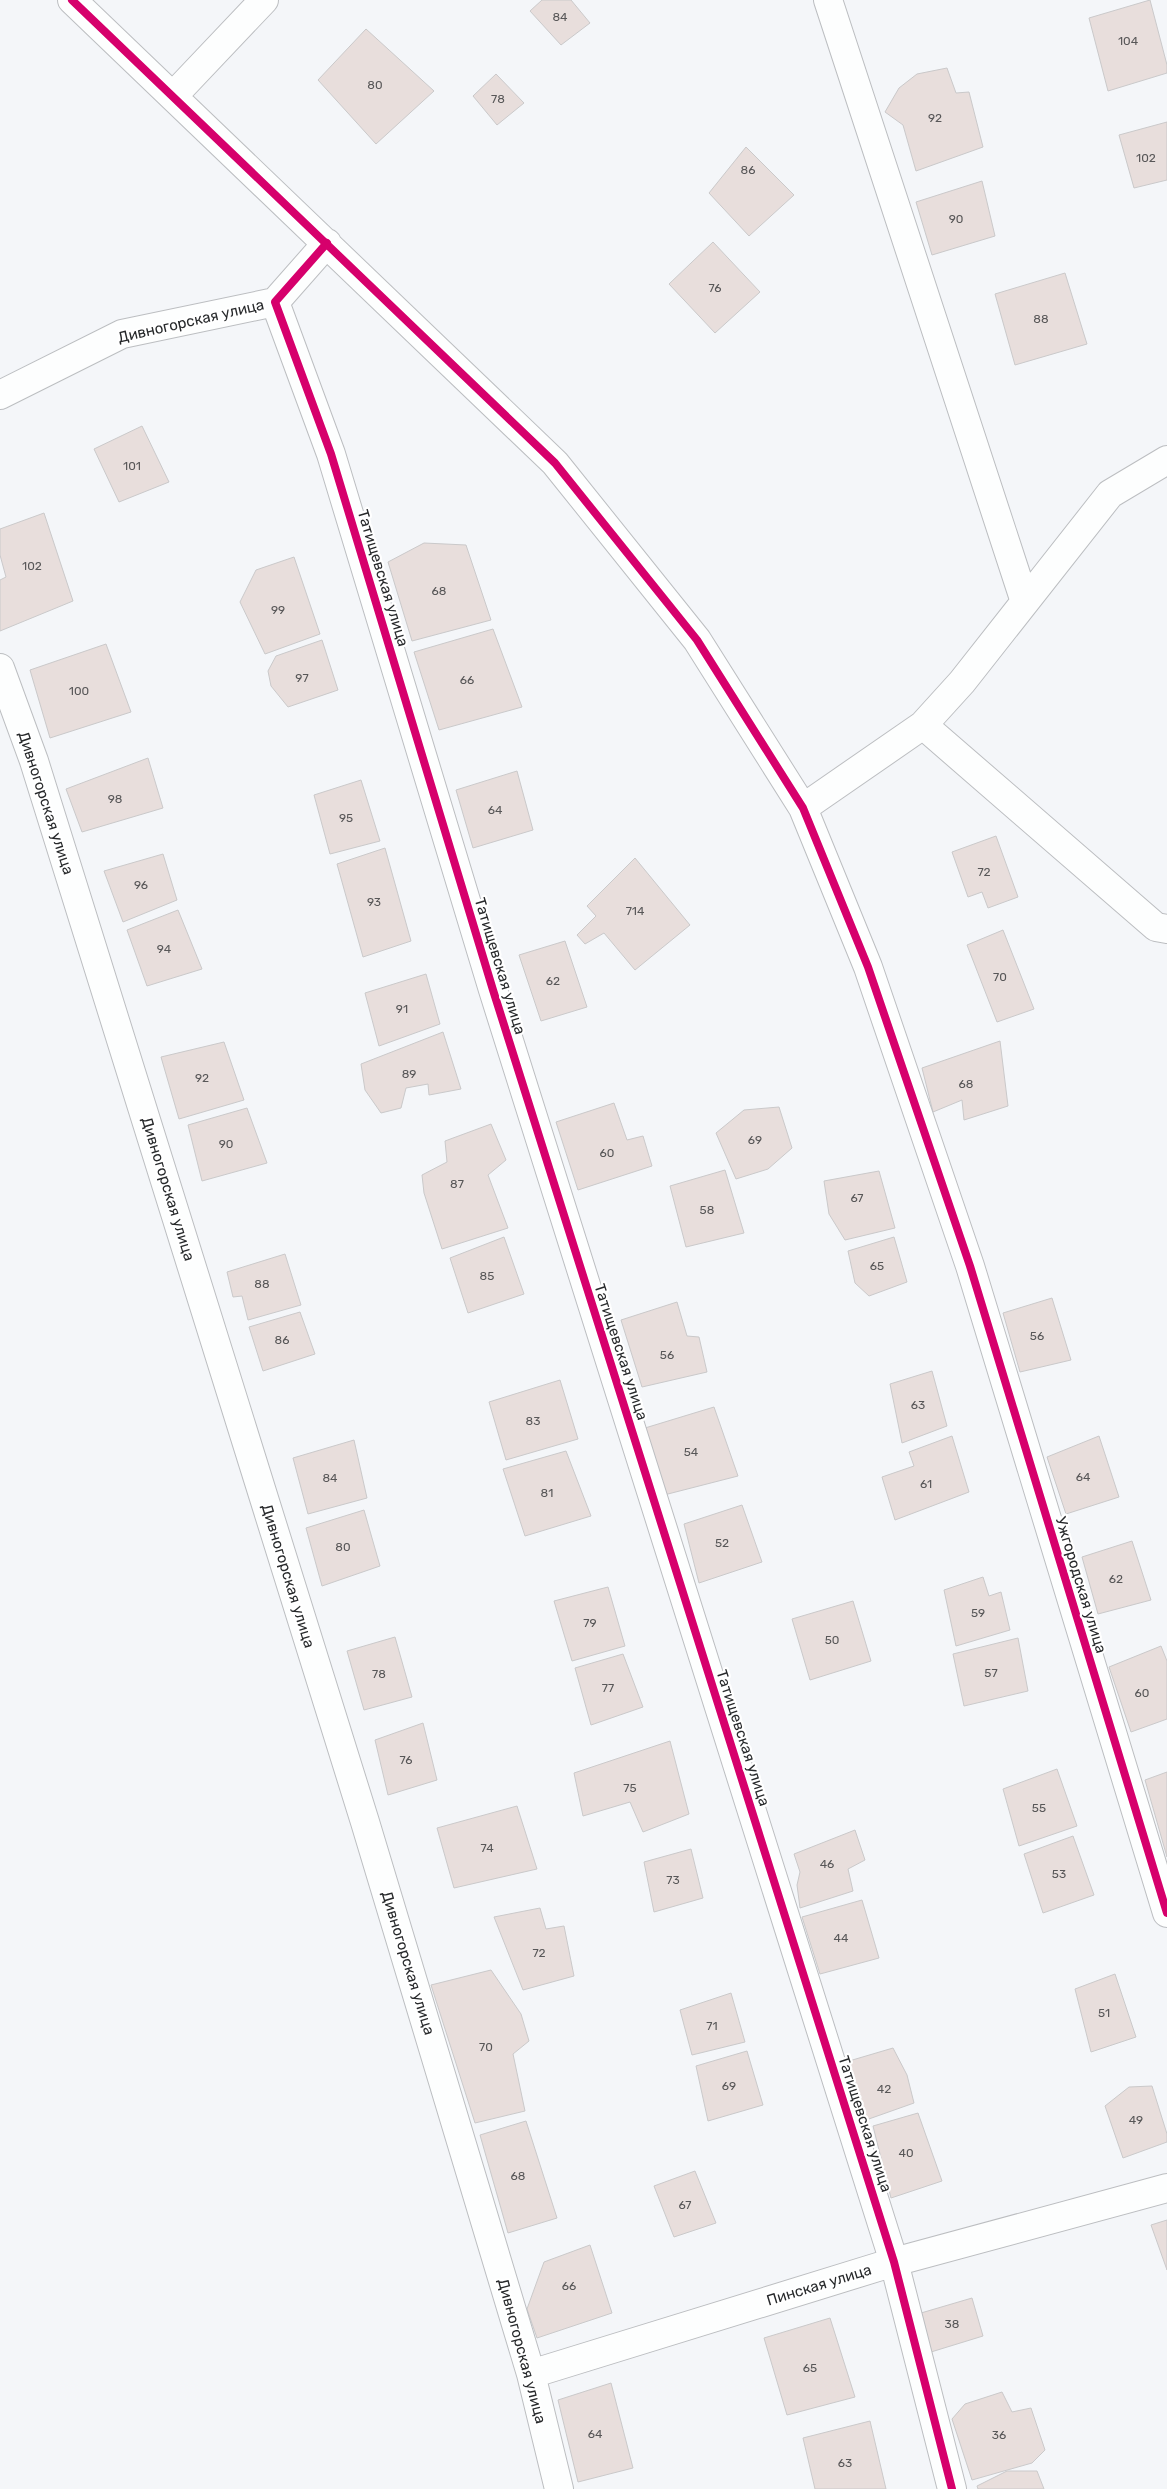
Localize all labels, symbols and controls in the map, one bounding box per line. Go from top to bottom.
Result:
house number: 84 [552,10,568,24]
house number: 104 [1118,34,1139,48]
house number: 80 [367,78,383,92]
house number: 78 [491,92,505,106]
house number: 92 [928,111,942,125]
house number: 102 [1136,151,1156,165]
house number: 86 [741,163,755,177]
house number: 90 [949,212,963,226]
house number: 76 [708,281,722,295]
street label: Дивногорская улица [116,295,266,347]
house number: 88 [1033,312,1049,326]
house number: 101 [123,459,141,473]
street label: Татищевская улица [354,507,412,649]
house number: 102 [22,559,42,573]
house number: 68 [432,584,446,598]
house number: 99 [271,603,285,617]
house number: 97 [295,671,309,685]
house number: 66 [460,673,474,687]
house number: 100 [69,684,89,698]
street label: Дивногорская улица [14,729,78,877]
house number: 98 [108,792,122,806]
house number: 64 [488,803,503,817]
house number: 95 [339,811,353,825]
house number: 72 [977,865,991,879]
house number: 96 [134,878,148,892]
house number: 93 [367,895,381,909]
street label: Татищевская улица [471,895,529,1037]
house number: 714 [626,904,645,918]
house number: 94 [157,942,172,956]
house number: 70 [993,970,1007,984]
house number: 62 [546,974,560,988]
house number: 91 [396,1002,408,1016]
house number: 89 [402,1067,416,1081]
house number: 92 [195,1071,209,1085]
house number: 68 [959,1077,973,1091]
street label: Дивногорская улица [138,1115,198,1263]
house number: 69 [748,1133,762,1147]
house number: 90 [219,1137,233,1151]
house number: 60 [600,1146,614,1160]
house number: 87 [450,1177,464,1191]
house number: 67 [850,1191,864,1205]
house number: 58 [700,1203,714,1217]
house number: 65 [870,1259,884,1273]
house number: 85 [480,1269,494,1283]
house number: 88 [254,1277,270,1291]
street label: Татищевская улица [590,1282,652,1422]
house number: 56 [1030,1329,1044,1343]
house number: 86 [275,1333,289,1347]
house number: 56 [660,1348,674,1362]
house number: 63 [911,1398,925,1412]
house number: 83 [526,1414,540,1428]
house number: 54 [684,1445,699,1459]
house number: 64 [1076,1470,1091,1484]
house number: 84 [322,1471,338,1485]
house number: 61 [920,1477,932,1491]
house number: 81 [541,1486,553,1500]
street label: Дивногорская улица [258,1502,318,1650]
street label: Ужгородская улица [1052,1515,1110,1655]
house number: 52 [715,1536,729,1550]
house number: 80 [335,1540,351,1554]
house number: 62 [1109,1572,1123,1586]
house number: 59 [971,1606,985,1620]
house number: 79 [583,1616,597,1630]
house number: 50 [825,1633,839,1647]
house number: 57 [984,1666,998,1680]
house number: 78 [372,1667,386,1681]
street label: Татищевская улица [712,1668,774,1808]
house number: 77 [602,1681,614,1695]
house number: 60 [1135,1686,1149,1700]
house number: 76 [399,1753,413,1767]
house number: 75 [623,1781,637,1795]
house number: 55 [1032,1801,1046,1815]
house number: 74 [480,1841,494,1855]
house number: 46 [820,1857,834,1871]
house number: 53 [1052,1867,1066,1881]
house number: 73 [666,1873,680,1887]
street label: Дивногорская улица [378,1889,438,2037]
house number: 44 [834,1931,849,1945]
house number: 72 [532,1946,546,1960]
house number: 51 [1098,2006,1110,2020]
house number: 71 [706,2019,718,2033]
house number: 70 [479,2040,493,2054]
street label: Татищевская улица [834,2054,896,2194]
house number: 69 [722,2079,736,2093]
house number: 42 [877,2082,891,2096]
house number: 49 [1129,2113,1143,2127]
house number: 40 [898,2146,914,2160]
house number: 68 [511,2169,525,2183]
house number: 67 [678,2198,692,2212]
street label: Пинская улица [764,2261,874,2309]
street label: Дивногорская улица [494,2277,550,2425]
house number: 66 [562,2279,576,2293]
house number: 38 [945,2317,959,2331]
house number: 65 [803,2361,817,2375]
house number: 64 [588,2427,603,2441]
house number: 36 [992,2428,1006,2442]
house number: 63 [838,2456,852,2470]

